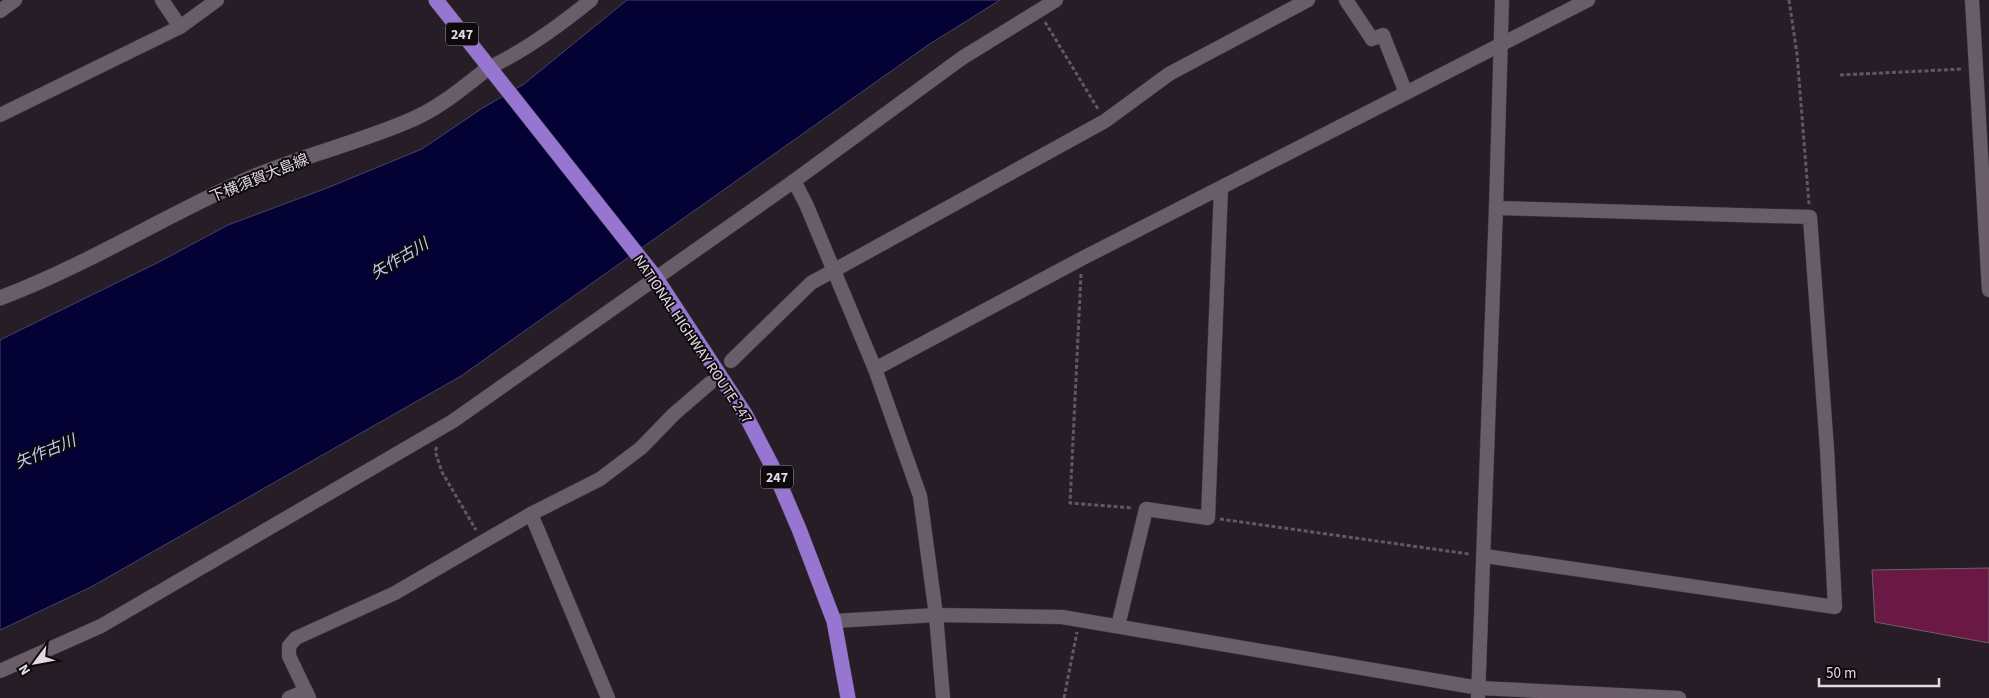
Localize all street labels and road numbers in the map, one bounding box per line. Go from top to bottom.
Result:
road number: 247 [446,22,478,46]
street label: 下横須賀大島線 [207,149,312,208]
street label: NATIONAL HIGHWAY ROUTE 247 [628,251,757,428]
road number: 247 [761,466,793,488]

